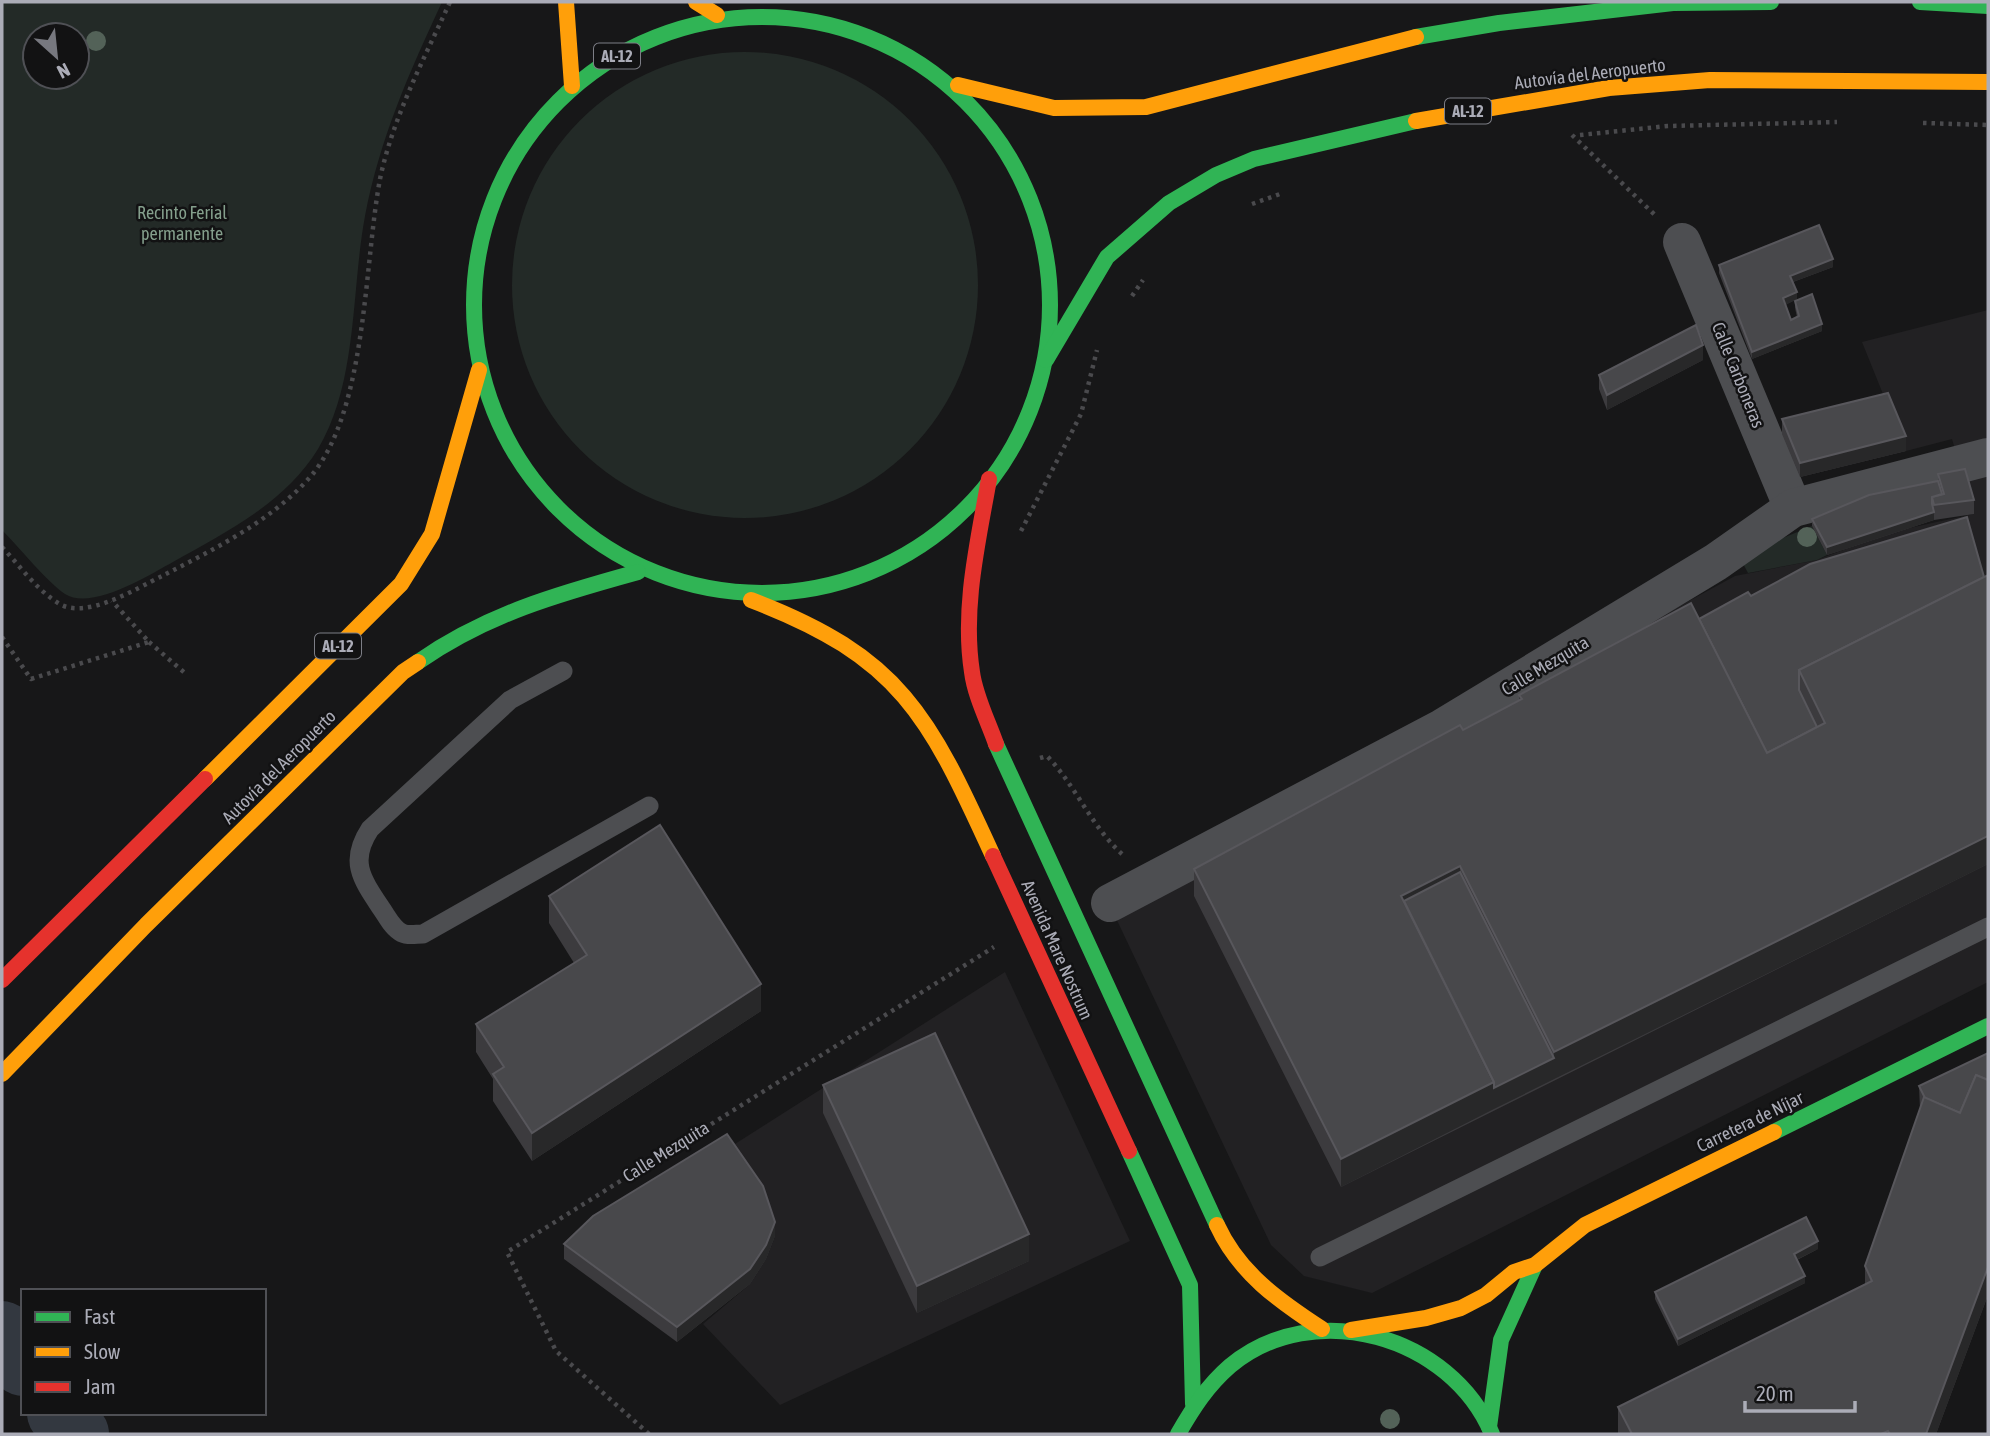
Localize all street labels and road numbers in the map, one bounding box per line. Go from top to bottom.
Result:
road number: AL-12 [594,44,640,68]
street label: Autovía del Aeropuerto [1513,54,1667,93]
road number: AL-12 [1445,99,1491,124]
street label: Calle Carboneras [1708,319,1769,431]
street label: Calle Mezquita [1497,631,1592,700]
road number: AL-12 [315,634,361,659]
street label: Autovía del Aeropuerto [218,706,340,828]
street label: Avenida Mare Nostrum [1017,877,1098,1023]
street label: Carretera de Níjar [1693,1086,1807,1156]
street label: Calle Mezquita [619,1117,713,1186]

